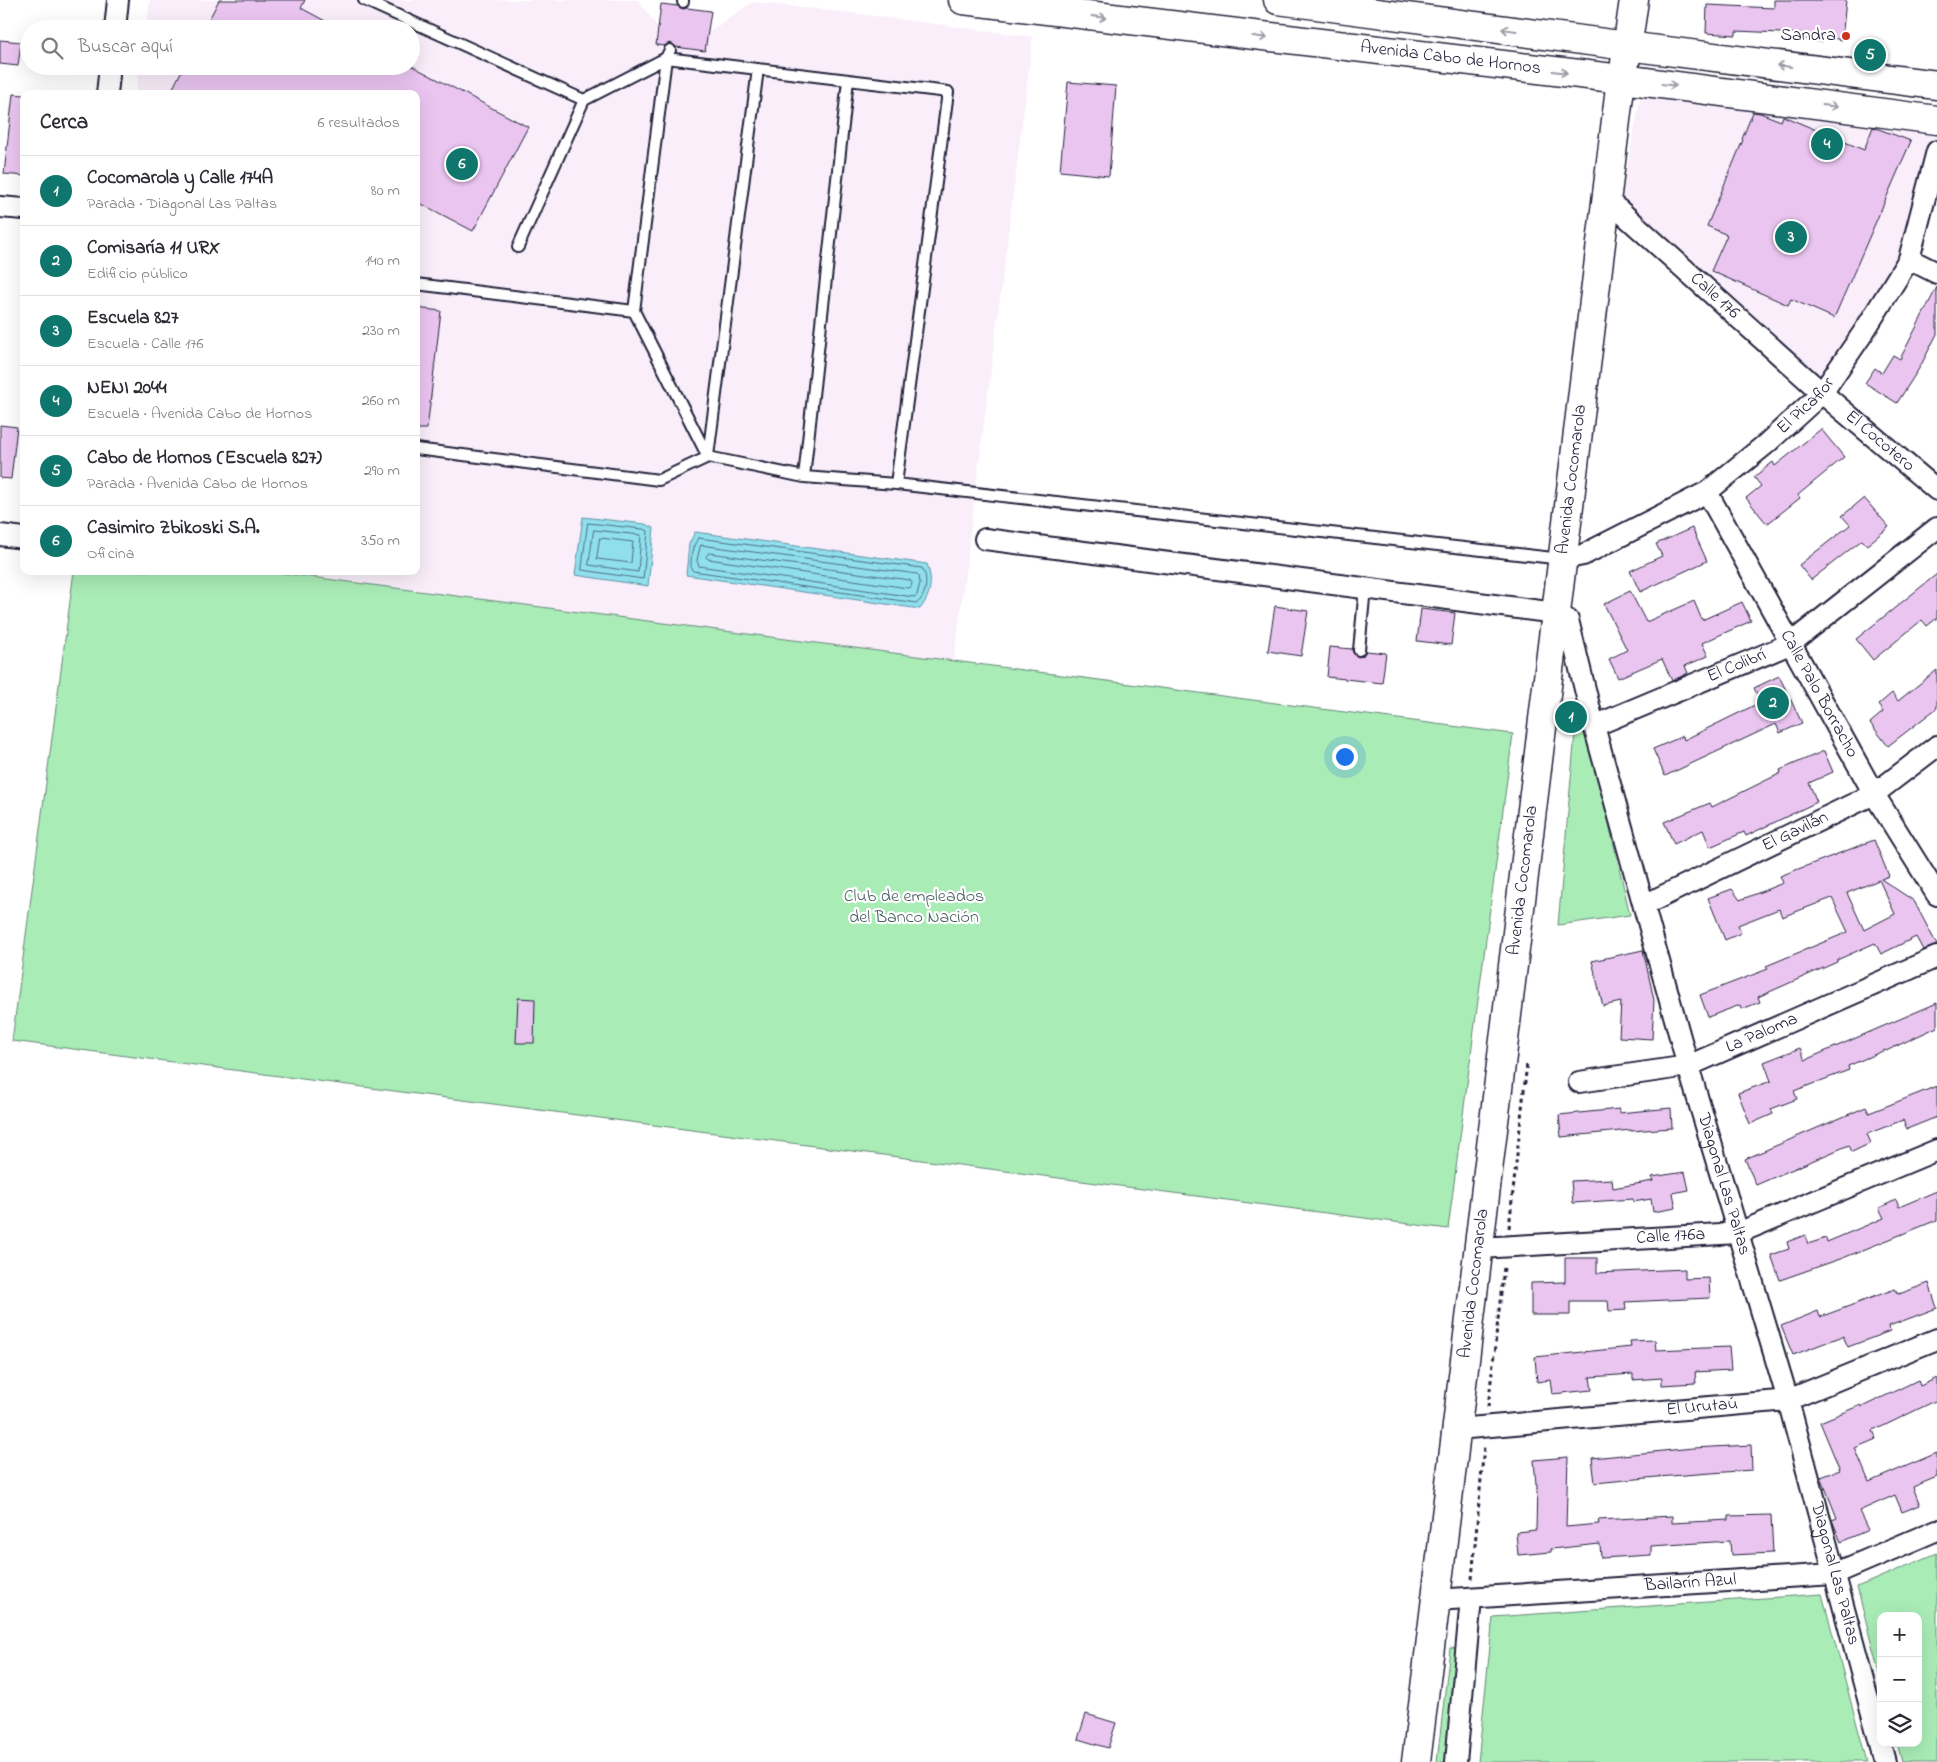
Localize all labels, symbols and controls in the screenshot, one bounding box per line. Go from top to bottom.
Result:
one-way arrow [1090,12,1106,22]
search box [20,20,420,75]
place label: Sandra [1780,23,1836,49]
one-way arrow [1502,25,1518,35]
marker: Sandra [1840,30,1852,42]
one-way arrow [1252,32,1268,42]
icon: search [38,34,66,62]
text: Buscar aquí [78,34,173,61]
street label: Avenida Cabo de Hornos [1359,35,1542,82]
pin: 5 [1854,36,1886,74]
one-way arrow [1777,61,1793,71]
one-way arrow [1552,67,1568,77]
one-way arrow [1661,80,1677,90]
one-way arrow [1822,101,1838,111]
text: Cerca [40,108,88,138]
text: 6 resultados [317,111,400,135]
pin: 4 [1811,125,1843,163]
pin: 6 [446,145,478,183]
text: Cocomarola y Calle 174A [87,165,273,192]
text: 1 [53,179,59,203]
text: 80 m [371,179,400,203]
text: Parada · Diagonal Las Paltas [87,192,277,216]
pin: 3 [1775,218,1807,256]
text: Comisaría 11 URX [87,235,220,262]
text: 2 [52,249,60,273]
text: 140 m [365,249,400,273]
text: Edificio público [87,262,188,286]
street label: Calle 176 [1684,267,1745,326]
text: Escuela 827 [87,305,179,332]
text: 3 [53,319,59,343]
text: 230 m [362,319,400,343]
text: Escuela · Calle 176 [87,332,204,356]
street label: El Picaflor [1771,372,1842,441]
text: NENI 2044 [87,375,167,402]
text: 4 [53,389,59,413]
text: 260 m [362,389,400,413]
text: Escuela · Avenida Cabo de Hornos [87,402,312,426]
street label: Avenida Cocomarola [1550,403,1594,556]
street label: El Cocotero [1839,404,1920,479]
text: Cabo de Hornos (Escuela 827) [87,445,322,472]
text: 5 [51,459,61,483]
text: 290 m [364,459,400,483]
text: Parada · Avenida Cabo de Hornos [87,472,308,496]
text: Casimiro Zbikoski S.A. [87,515,260,542]
text: 6 [52,529,60,553]
text: 350 m [361,529,400,553]
text: Oficina [87,542,134,566]
street label: Calle Palo Borracho [1773,625,1865,763]
street label: El Colibrí [1703,642,1771,690]
pin: 2 [1757,684,1789,722]
pin: 1 [1555,698,1587,736]
your location [1332,744,1358,770]
street label: Avenida Cocomarola [1501,804,1545,957]
street label: El Gavilán [1758,805,1833,859]
park label: Club de empleados del Banco Nación [844,884,984,931]
street label: La Paloma [1722,1006,1802,1061]
street label: Diagonal Las Paltas [1690,1109,1757,1258]
street label: Avenida Cocomarola [1452,1207,1496,1360]
street label: Calle 176a [1635,1222,1706,1252]
street label: El Urutaú [1665,1391,1739,1424]
street label: Diagonal Las Paltas [1803,1498,1866,1648]
street label: Bailarín Azul [1643,1567,1737,1599]
map controls [1877,1612,1922,1747]
button: + [1877,1612,1922,1657]
button: − [1877,1657,1922,1702]
button: layers [1877,1702,1922,1747]

